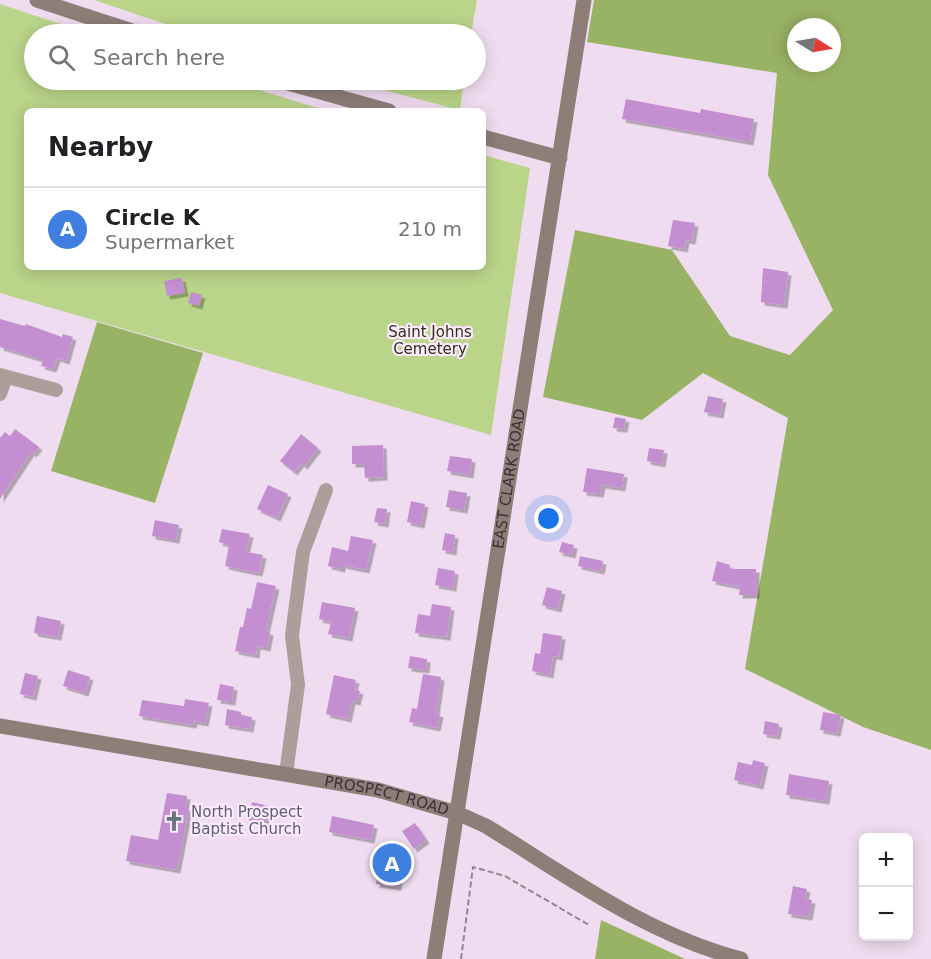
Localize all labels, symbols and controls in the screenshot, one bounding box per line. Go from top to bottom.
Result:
north arrow [787,18,841,72]
search box [24,24,486,90]
icon: search [45,41,78,74]
text: Search here [93,45,225,70]
text: Nearby [48,132,153,162]
text: Circle K [105,205,200,230]
text: A [60,217,75,241]
text: 210 m [398,217,462,241]
text: Supermarket [105,230,234,254]
park label: Saint Johns Cemetery [388,323,472,358]
street label: EAST CLARK ROAD [489,408,529,550]
your location [534,504,563,533]
street label: PROSPECT ROAD [323,772,451,819]
place label: North Prospect Baptist Church [191,803,302,838]
church icon: North Prospect Baptist Church [162,809,186,833]
map controls [859,833,913,941]
button: + [859,833,913,887]
pin: A [372,840,412,886]
button: − [859,887,913,941]

